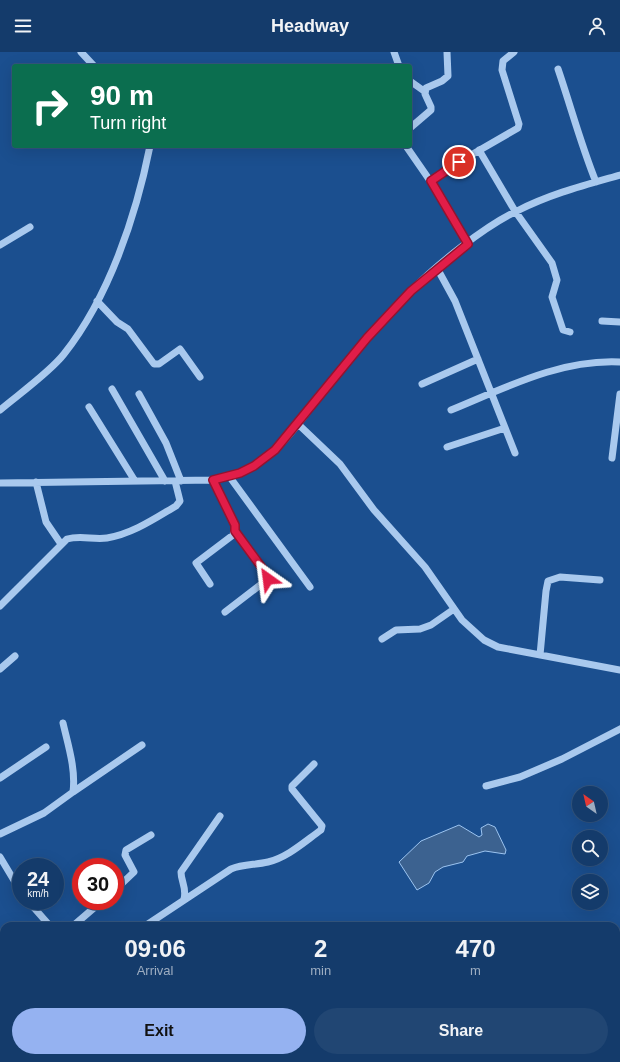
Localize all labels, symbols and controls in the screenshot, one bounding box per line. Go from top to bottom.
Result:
icon: menu [12,15,34,37]
icon: person [586,15,608,37]
text: Headway [271,16,349,36]
icon: right [24,80,76,132]
text: 90 m [90,80,154,111]
text: Turn right [90,113,166,133]
pin [442,145,476,179]
icon: arrive [448,151,470,173]
position arrow [247,558,289,600]
north arrow [572,786,608,822]
map controls [572,786,608,910]
button: search [572,830,608,866]
speed limit sign: 30 [72,858,124,910]
text: 24 [27,868,49,890]
button: layers [572,874,608,910]
text: km/h [27,888,49,899]
text: 09:06 [124,935,186,962]
text: 2 [314,935,327,962]
text: 470 [456,935,496,962]
text: Arrival [137,963,174,978]
text: min [310,963,331,978]
text: m [470,963,481,978]
button: Exit [12,1008,306,1054]
button: Share [314,1008,608,1054]

